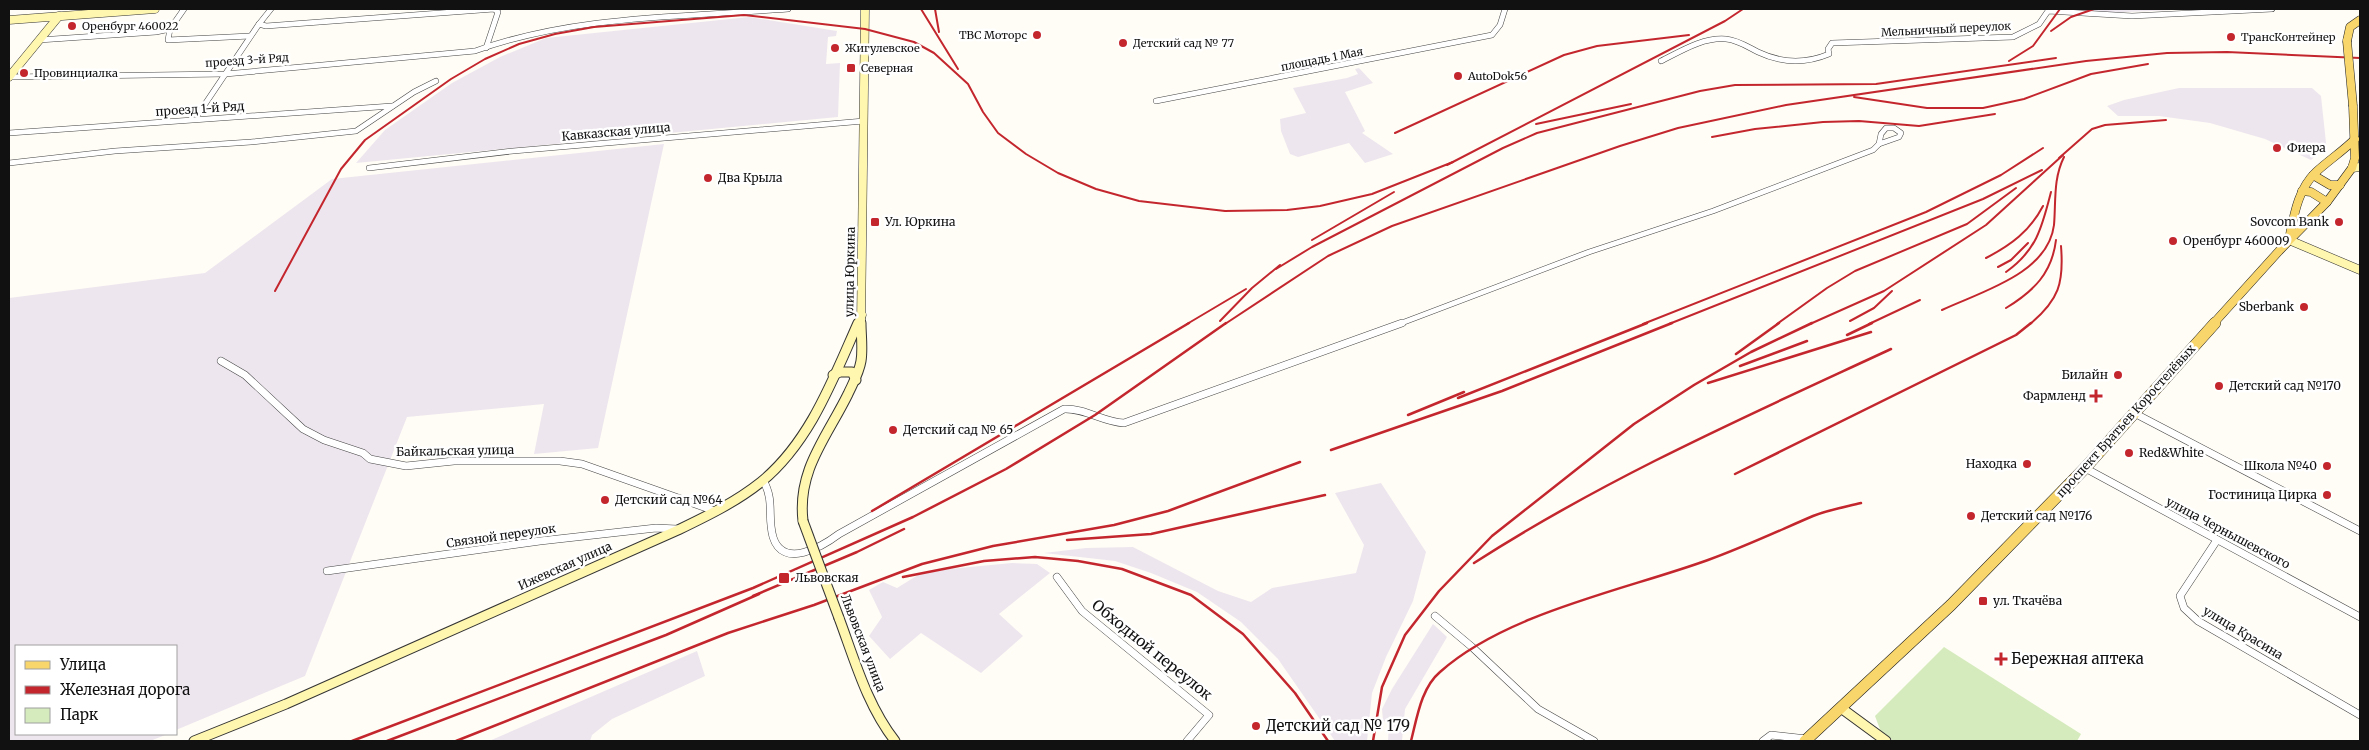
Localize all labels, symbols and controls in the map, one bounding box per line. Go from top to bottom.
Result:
place label: Оренбург 460022 [82,19,178,33]
street label: Мельничный переулок [1881,19,2011,39]
marker: Оренбург 460022 [66,20,78,32]
place label: ТВС Моторс [959,28,1027,42]
marker: ТВС Моторс [1031,29,1043,41]
place label: ТрансКонтейнер [2241,30,2336,44]
marker: ТрансКонтейнер [2225,31,2237,43]
place label: Детский сад № 77 [1133,36,1234,50]
marker: Детский сад № 77 [1117,37,1129,49]
place label: Жигулевское [845,41,920,55]
marker: Жигулевское [829,42,841,54]
street label: площадь 1 Мая [1280,44,1365,74]
street label: проезд 3-й Ряд [205,50,289,70]
place label: Северная [861,61,913,75]
marker: Северная [845,62,857,74]
place label: Провинциалка [34,66,118,80]
marker: Провинциалка [18,67,30,79]
place label: AutoDok56 [1467,69,1527,83]
marker: AutoDok56 [1452,70,1464,82]
street label: проезд 1-й Ряд [155,98,245,119]
street label: Кавказская улица [561,119,671,144]
place label: Фиера [2287,140,2326,155]
marker: Фиера [2271,142,2283,154]
place label: Два Крыла [718,170,783,185]
marker: Два Крыла [702,172,714,184]
place label: Ул. Юркина [884,214,956,229]
place label: Sovcom Bank [2250,214,2329,229]
marker: Ул. Юркина [869,216,881,228]
marker: Sovcom Bank [2333,216,2345,228]
street label: улица Юркина [841,226,858,317]
place label: Оренбург 460009 [2183,233,2290,248]
marker: Оренбург 460009 [2167,235,2179,247]
place label: Sberbank [2239,299,2294,314]
marker: Sberbank [2298,301,2310,313]
street label: проспект Братьев Коростелёвых [2053,340,2199,500]
place label: Билайн [2061,367,2108,382]
marker: Билайн [2112,369,2124,381]
place label: Детский сад №170 [2229,378,2341,393]
marker: Детский сад №170 [2213,380,2225,392]
place label: Фармленд [2023,388,2086,403]
marker: Фармленд [2090,390,2102,402]
place label: Детский сад № 65 [903,422,1013,437]
marker: Детский сад № 65 [887,424,899,436]
street label: Байкальская улица [396,442,515,459]
place label: Red&White [2139,445,2204,460]
marker: Red&White [2123,447,2135,459]
place label: Находка [1966,456,2018,471]
marker: Находка [2021,458,2033,470]
place label: Школа №40 [2243,458,2317,473]
marker: Школа №40 [2321,460,2333,472]
place label: Гостиница Цирка [2208,487,2318,502]
marker: Гостиница Цирка [2321,489,2333,501]
place label: Детский сад №64 [615,492,723,507]
street label: улица Чернышевского [2164,493,2293,572]
marker: Детский сад №64 [599,494,611,506]
place label: Детский сад №176 [1981,508,2092,523]
marker: Детский сад №176 [1965,510,1977,522]
street label: Связной переулок [445,520,557,551]
street label: Ижевская улица [516,538,614,593]
place label: Львовская [795,570,859,585]
marker: Львовская [777,571,791,585]
street label: Львовская улица [838,592,889,694]
place label: ул. Ткачёва [1993,593,2063,608]
street label: Обходной переулок [1088,595,1217,704]
marker: ул. Ткачёва [1977,595,1989,607]
street label: улица Красина [2201,603,2286,663]
legend [15,645,178,735]
place label: Бережная аптека [2011,649,2144,668]
marker: Бережная аптека [1995,653,2007,665]
text: Улица [59,655,106,674]
text: Железная дорога [60,680,190,699]
text: Парк [60,705,99,724]
place label: Детский сад № 179 [1266,716,1410,735]
marker: Детский сад № 179 [1250,720,1262,732]

